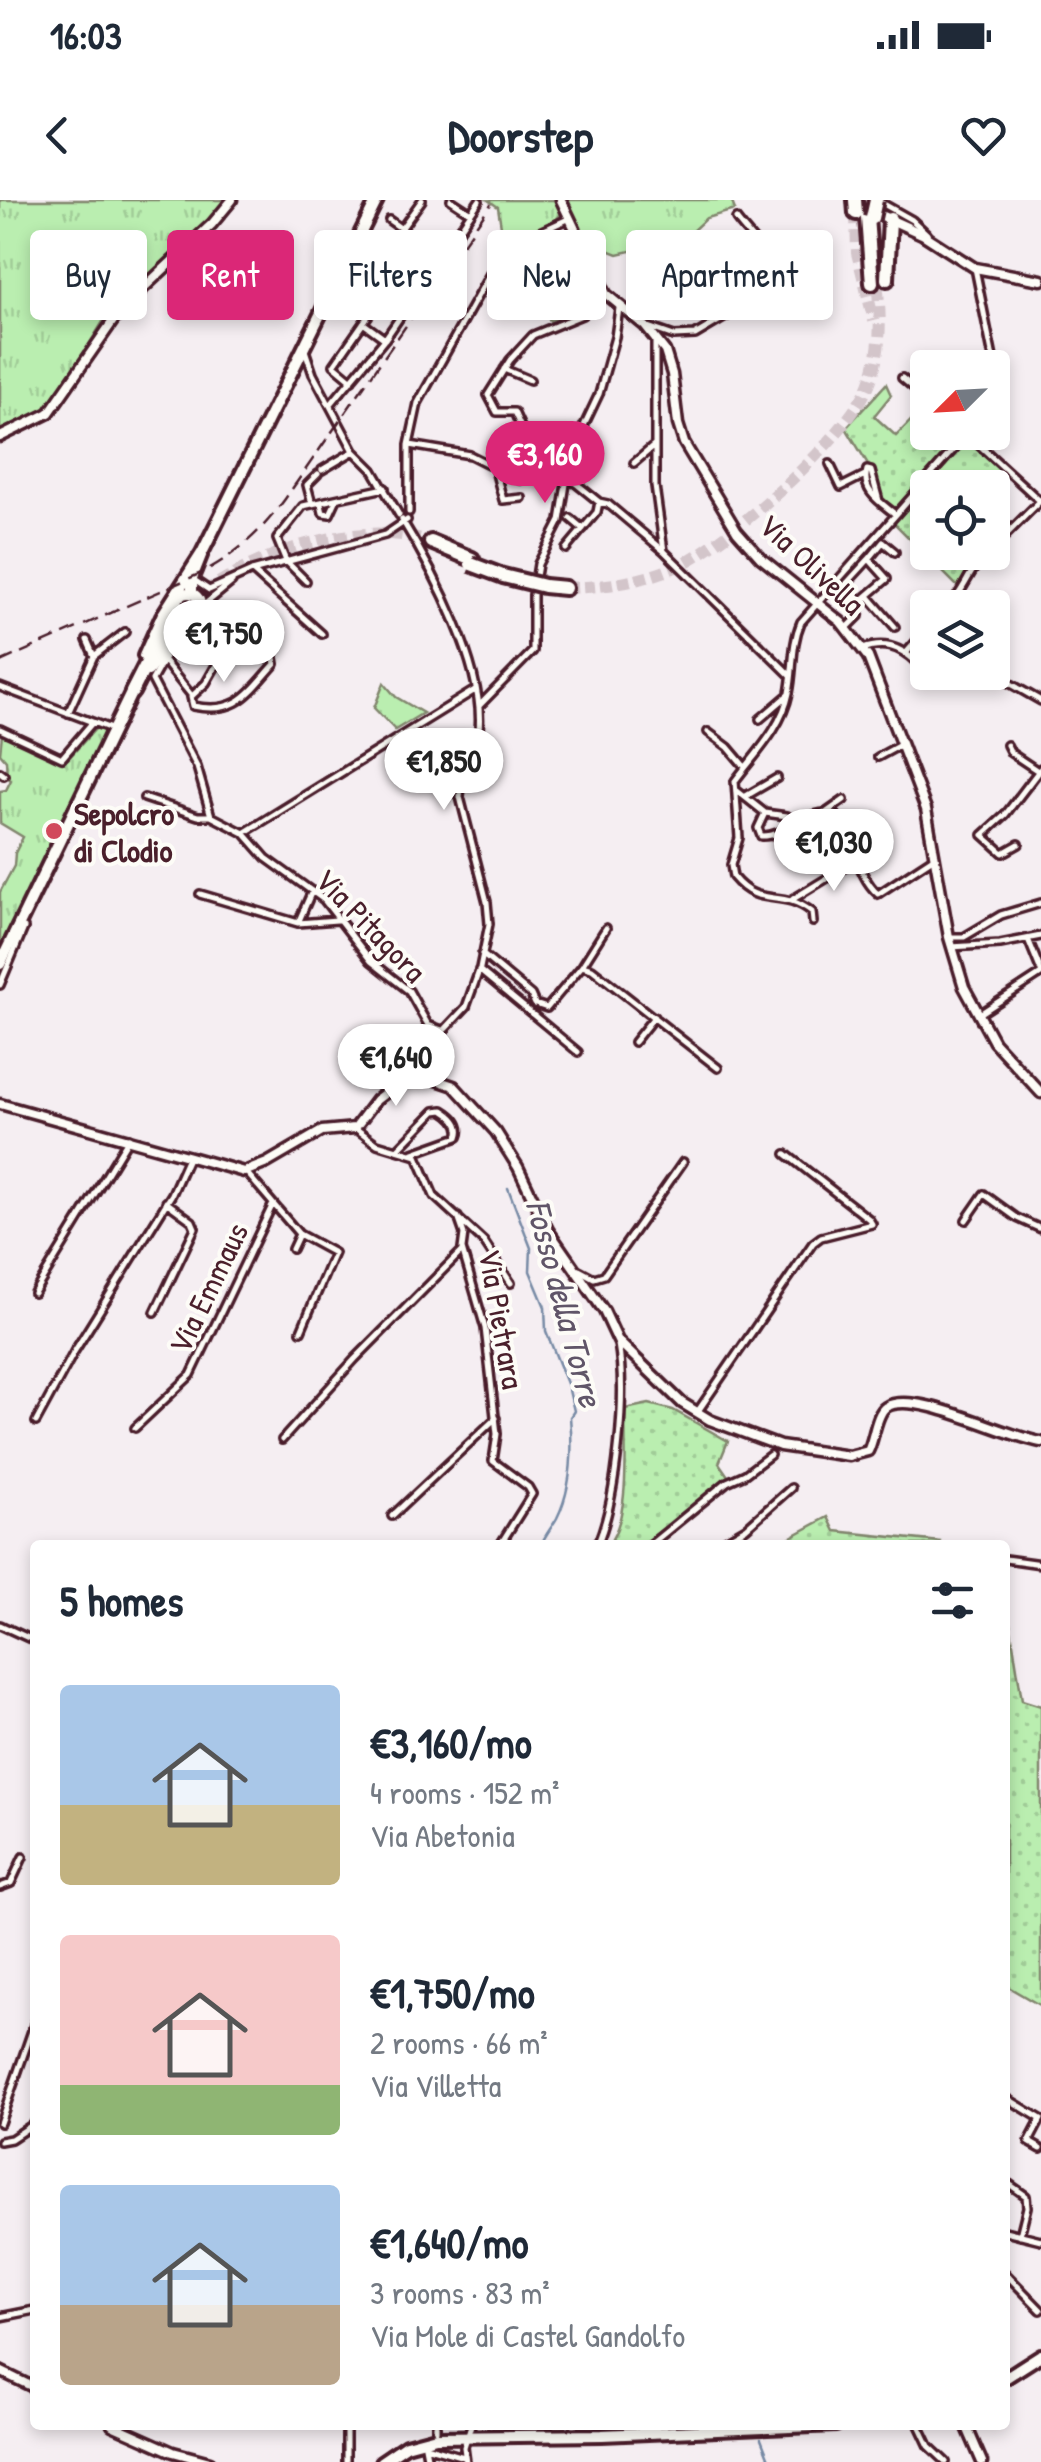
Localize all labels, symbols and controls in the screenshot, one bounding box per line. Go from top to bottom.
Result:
text: 16:03 [50,9,122,61]
text: Doorstep [448,105,593,166]
icon: back [30,108,85,163]
icon: heart [956,108,1011,163]
chip: Buy [30,230,147,320]
chip: Rent [167,230,294,320]
chip: Filters [314,230,467,320]
chip: New [487,230,606,320]
chip: Apartment [626,230,833,320]
north arrow [910,350,1010,450]
map controls [910,350,1010,690]
pin: €3,160 [464,421,626,506]
text: €3,160 [508,432,582,475]
button: locate [910,470,1010,570]
street label: Via Olivella [750,504,874,624]
button: layers [910,590,1010,690]
pin: €1,750 [143,600,305,685]
text: €1,750 [185,611,263,654]
pin: €1,850 [363,728,525,813]
text: €1,850 [406,739,482,782]
place label: Sepolcro di Clodio [74,792,174,872]
pin: €1,030 [753,809,915,894]
marker: Sepolcro di Clodio [43,820,65,842]
text: €1,030 [796,820,872,863]
street label: Via Pitagora [306,859,436,991]
pin: €1,640 [315,1024,477,1109]
text: €1,640 [360,1035,432,1078]
water label: Fosso della Torre [515,1194,616,1414]
street label: Via Emmaus [158,1215,258,1361]
street label: Via Pietrara [469,1246,535,1392]
text: 5 homes [60,1572,183,1629]
icon: filters [925,1573,980,1628]
text: €3,160/mo [370,1714,532,1771]
icon: home [140,1725,260,1845]
text: 4 rooms · 152 m² [370,1771,559,1814]
text: Via Abetonia [370,1814,515,1857]
text: €1,750/mo [370,1964,535,2021]
icon: home [140,1975,260,2095]
text: 2 rooms · 66 m² [370,2021,548,2064]
text: Via Villetta [370,2064,501,2107]
text: €1,640/mo [370,2214,529,2271]
icon: home [140,2225,260,2345]
text: 3 rooms · 83 m² [370,2271,550,2314]
text: Via Mole di Castel Gandolfo [370,2314,685,2357]

